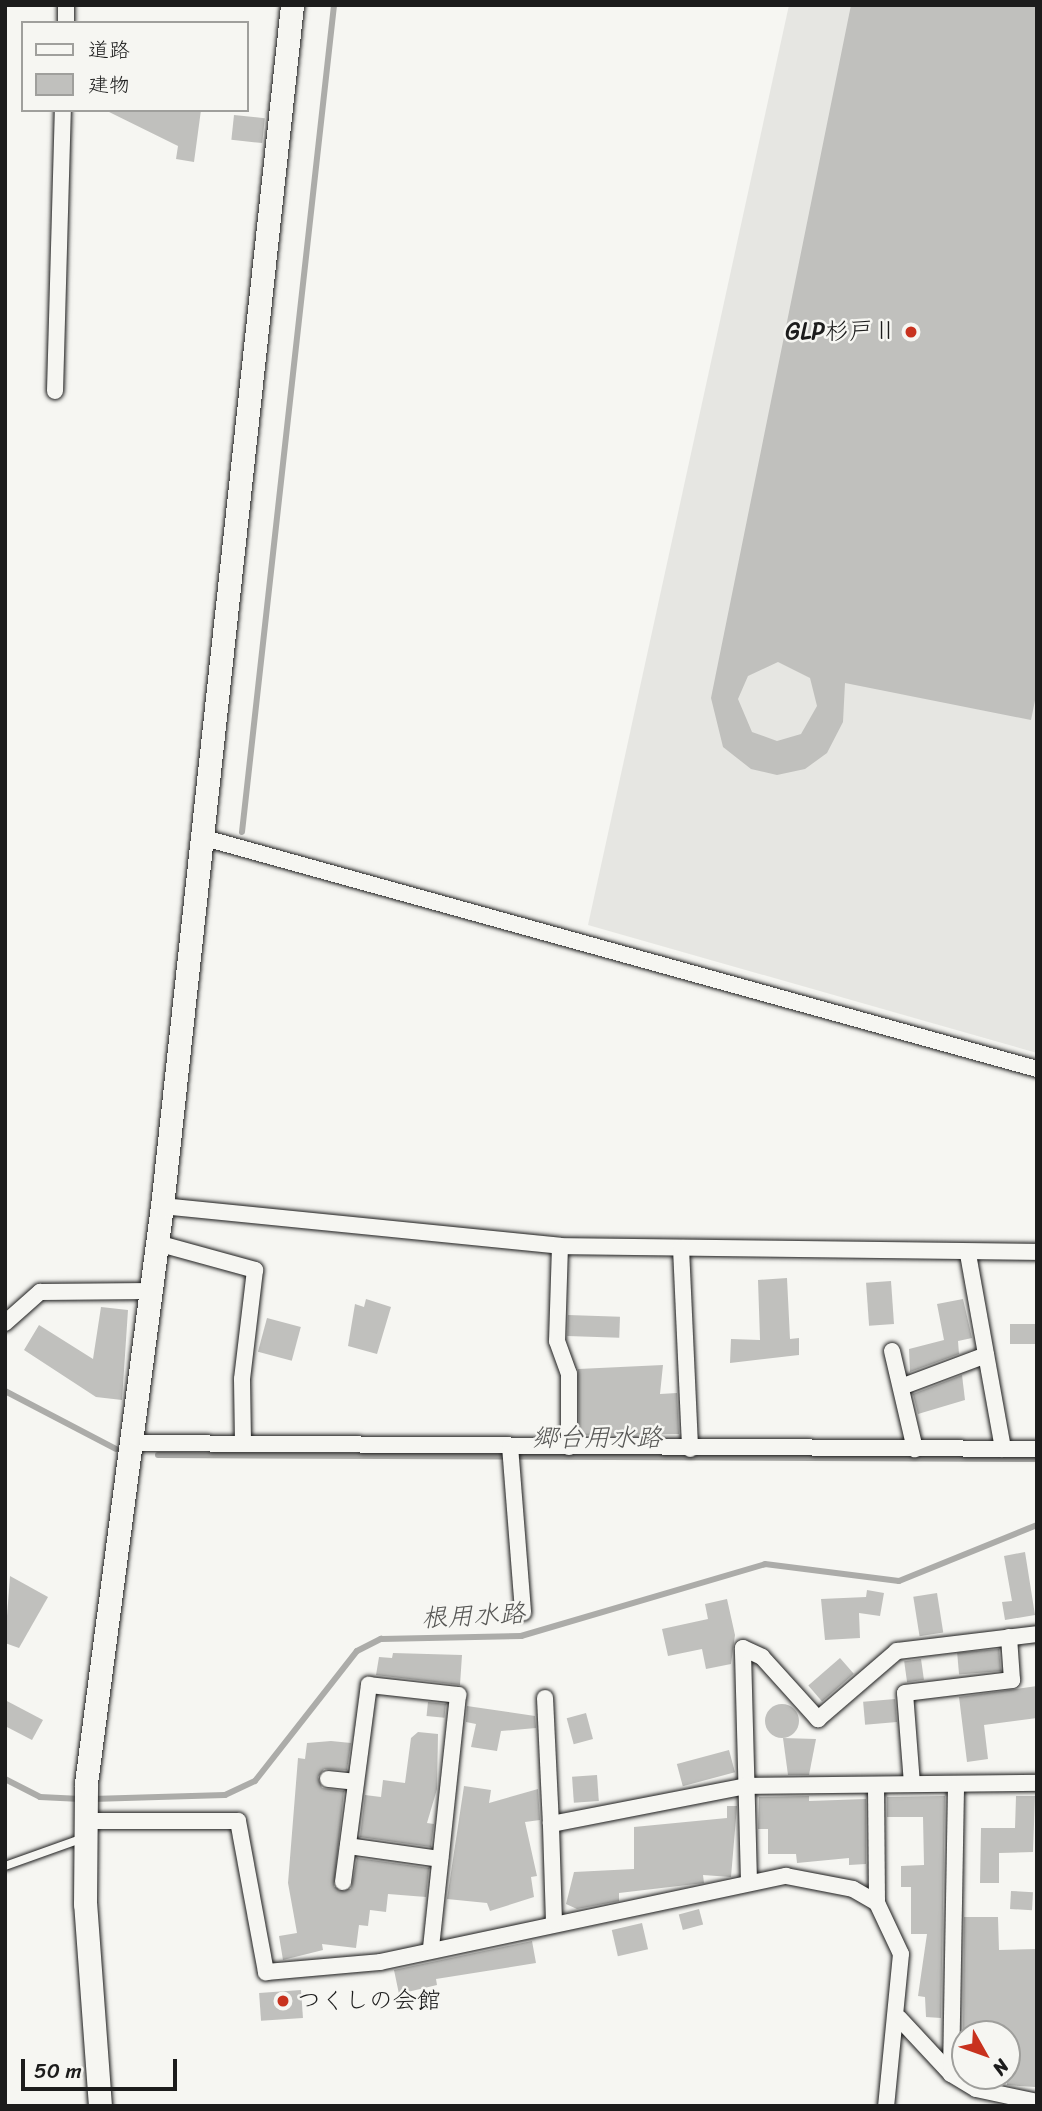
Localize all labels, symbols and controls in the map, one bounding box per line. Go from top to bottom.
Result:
legend [21,21,248,112]
text: 道路 [88,31,130,69]
text: 建物 [88,66,130,104]
place label: GLP杉戸Ⅱ [785,318,897,346]
marker: GLP杉戸Ⅱ [903,324,919,340]
water label: 郷台用水路 [532,1422,662,1454]
water label: 根用水路 [420,1598,526,1634]
place label: つくしの会館 [297,1987,441,2015]
marker: つくしの会館 [275,1993,291,2009]
north arrow [951,2020,1021,2090]
scale bar [24,2044,180,2088]
text: 50 m [34,2052,82,2090]
text: N [984,2052,1018,2083]

